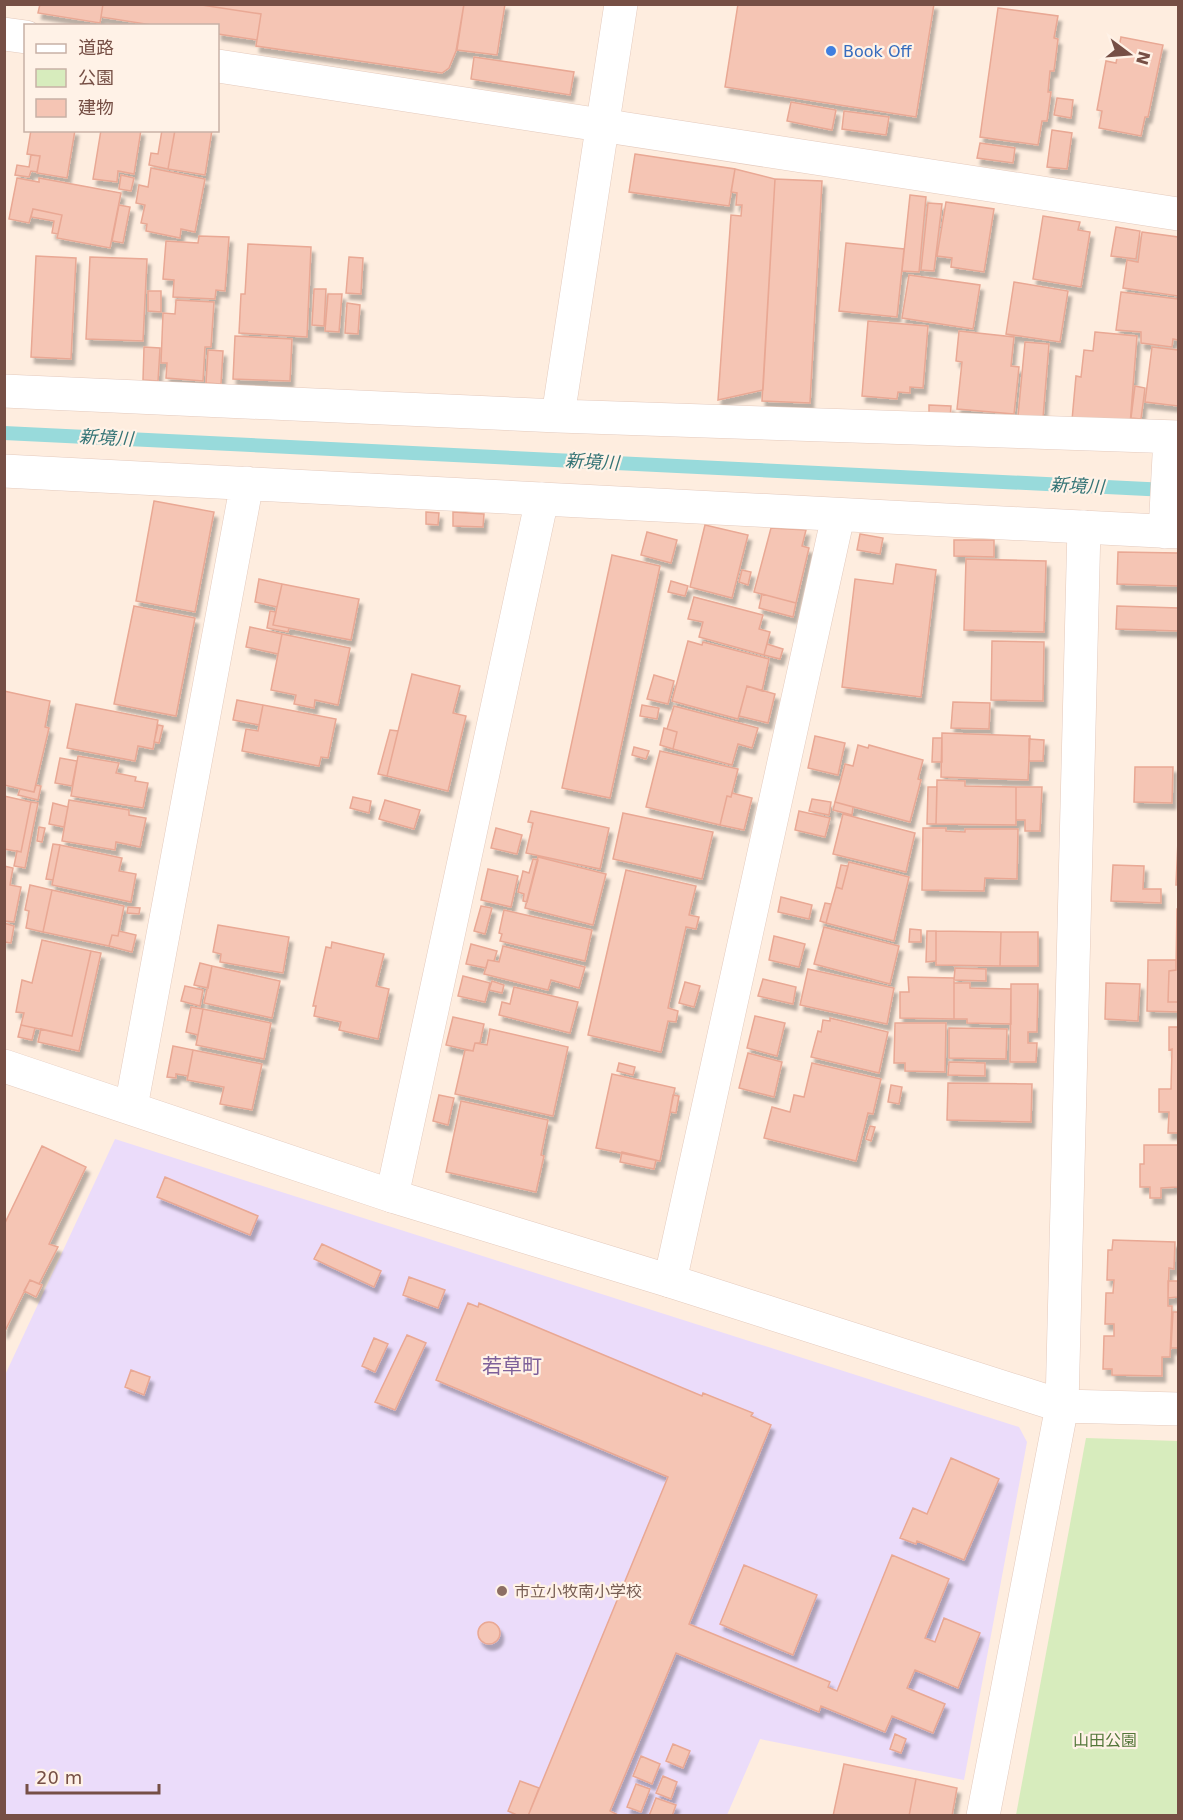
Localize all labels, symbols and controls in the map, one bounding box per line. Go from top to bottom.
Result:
legend [24,24,219,132]
north arrow [1099,24,1159,84]
text: 道路 [78,37,114,58]
place label: Book Off [843,42,913,61]
marker: Book Off [824,44,838,58]
text: N [1132,49,1154,67]
text: 公園 [78,67,114,88]
text: 建物 [78,97,114,118]
water label: 新境川 [79,426,136,450]
water label: 新境川 [565,450,622,474]
water label: 新境川 [1050,474,1107,498]
district label: 若草町 [482,1354,542,1378]
place label: 市立小牧南小学校 [514,1582,642,1601]
marker: 市立小牧南小学校 [495,1584,509,1598]
park label: 山田公園 [1073,1731,1137,1750]
scale bar [27,1757,159,1795]
text: 20 m [36,1767,82,1788]

